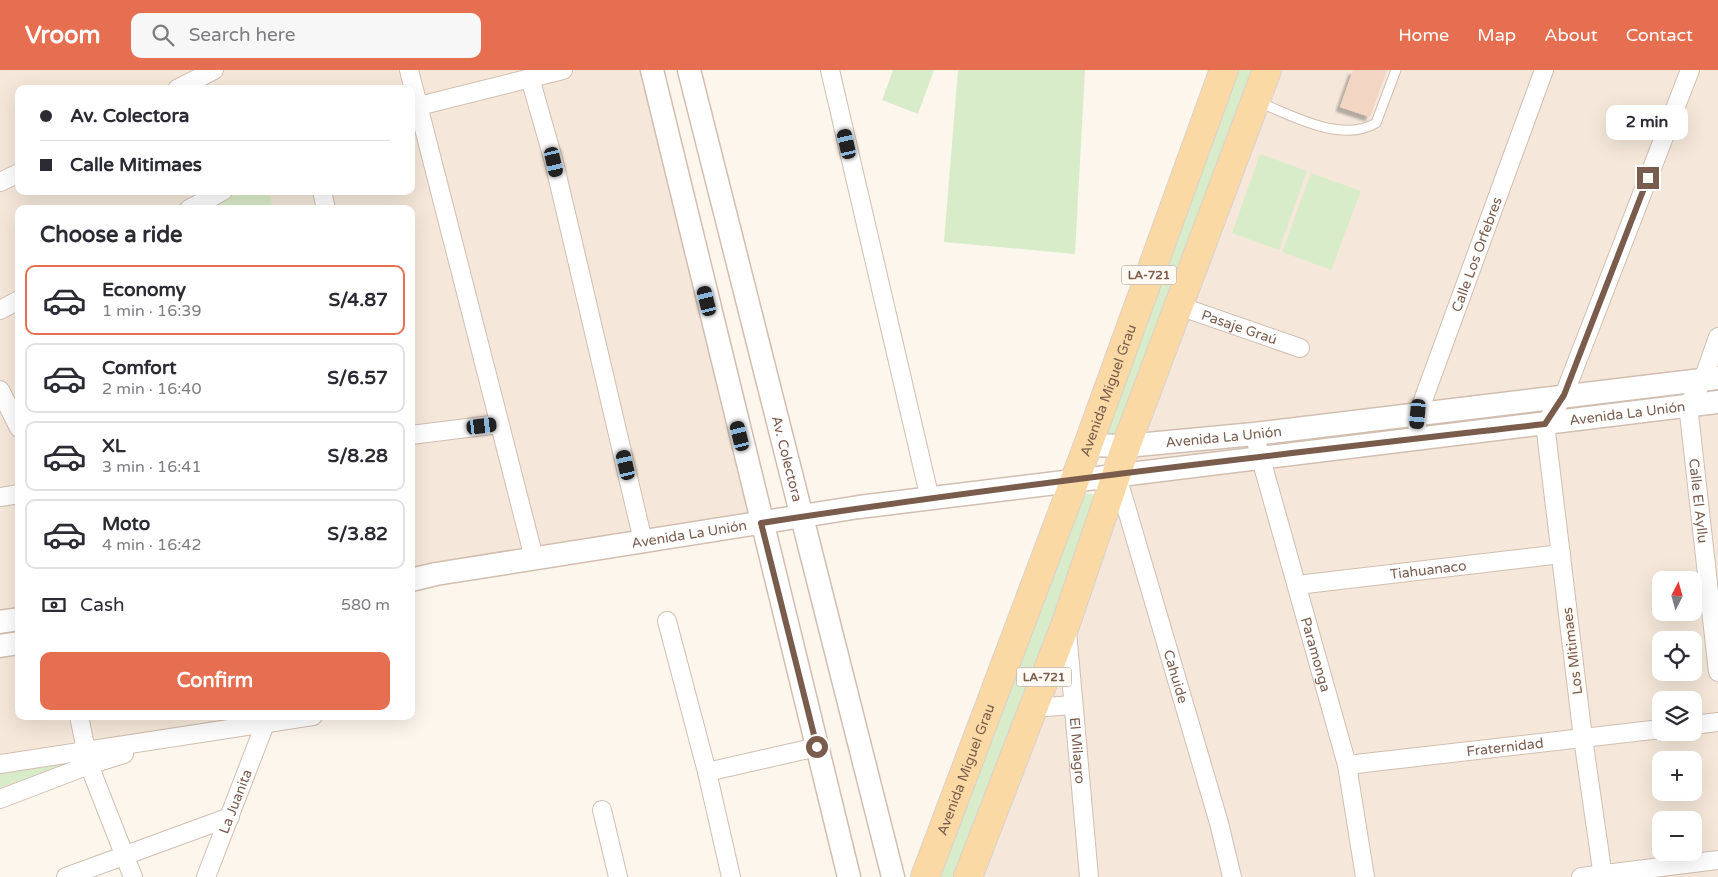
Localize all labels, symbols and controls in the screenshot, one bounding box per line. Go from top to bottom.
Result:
search box [131,13,481,58]
text: Vroom [25,21,101,50]
icon: search [149,21,177,49]
text: Search here [189,24,296,46]
text: Home [1398,24,1449,46]
text: Map [1477,24,1516,46]
text: About [1544,24,1598,46]
text: Contact [1626,24,1693,46]
text: Av. Colectora [70,105,189,127]
callout: 2 min [1607,106,1689,140]
text: 2 min [1626,112,1668,132]
car [836,128,857,160]
car [543,146,564,178]
text: Calle Mitimaes [70,154,202,176]
route end [1637,167,1659,189]
street label: Calle Los Orfebres [1448,194,1506,314]
text: Choose a ride [40,222,183,248]
road number: LA-721 [1122,266,1176,284]
icon: car [42,278,87,323]
text: Economy [102,279,186,301]
car [696,285,717,317]
text: S/4.87 [328,289,388,311]
text: 1 min · 16:39 [102,301,201,321]
street label: Pasaje Graú [1199,306,1279,348]
street label: Avenida Miguel Grau [1077,322,1140,459]
icon: car [42,356,87,401]
text: Comfort [102,357,176,379]
text: S/6.57 [327,367,388,389]
text: 2 min · 16:40 [102,379,201,399]
car [1409,398,1426,430]
street label: Avenida La Unión [1568,398,1686,429]
street label: Av. Colectora [768,414,806,504]
car [466,417,497,435]
car [729,420,750,452]
street label: Avenida La Unión [1165,423,1283,451]
icon: car [42,434,87,479]
text: XL [102,435,126,457]
text: S/8.28 [328,445,388,467]
car [615,449,636,481]
text: 3 min · 16:41 [102,457,201,477]
street label: Calle El Ayllu [1685,457,1711,544]
icon: car [42,512,87,557]
text: Moto [102,513,150,535]
street label: Avenida La Unión [630,517,748,552]
text: S/3.82 [327,523,388,545]
text: 4 min · 16:42 [102,535,201,555]
street label: Tiahuanaco [1389,557,1467,583]
north arrow [1652,571,1702,621]
map controls [1652,571,1702,861]
icon: cash [40,591,68,619]
text: Cash [80,594,125,616]
text: 580 m [341,595,390,615]
street label: Los Mitimaes [1559,606,1586,696]
street label: Paramonga [1297,615,1334,694]
button: locate [1652,631,1702,681]
street label: Cahuide [1160,648,1191,705]
button: Confirm [40,652,390,710]
road number: LA-721 [1016,668,1072,686]
button: layers [1652,691,1702,741]
street label: Avenida Miguel Grau [934,701,999,838]
street label: El Milagro [1066,717,1089,785]
street label: Fraternidad [1466,735,1544,760]
route start [806,736,828,758]
button: + [1652,751,1702,801]
street label: La Juanita [215,767,256,836]
button: − [1652,811,1702,861]

